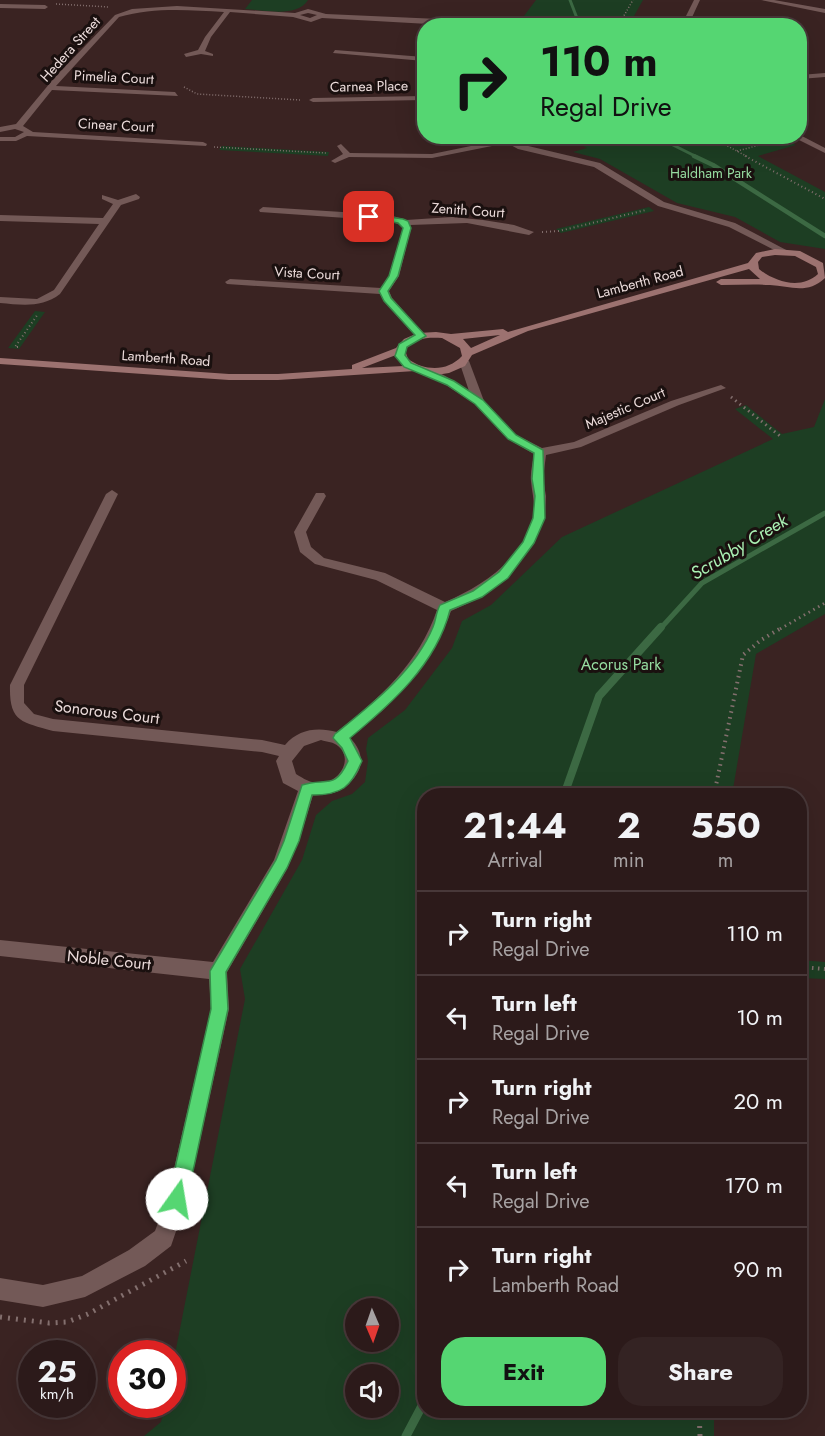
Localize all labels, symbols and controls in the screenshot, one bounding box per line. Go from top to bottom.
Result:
street label: Hedera Street [35,12,105,86]
text: 110 m [540,31,658,92]
icon: right [441,42,519,120]
street label: Pimelia Court [74,65,155,89]
street label: Carnea Place [330,75,408,97]
text: Regal Drive [540,87,672,126]
street label: Cinear Court [77,113,155,137]
park label: Haldham Park [670,163,753,183]
pin [343,191,394,242]
street label: Zenith Court [431,197,506,223]
icon: arrive [352,200,385,233]
street label: Vista Court [274,261,341,285]
street label: Lamberth Road [594,261,686,303]
street label: Lamberth Road [121,345,211,371]
street label: Majestic Court [582,382,669,434]
water label: Scrubby Creek [685,507,794,586]
park label: Acorus Park [581,653,662,676]
street label: Sonorous Court [53,694,161,730]
text: 21:44 [463,799,567,851]
text: 2 [617,799,641,851]
text: 550 [691,799,761,851]
text: Arrival [487,846,543,875]
text: min [613,846,644,875]
text: m [718,846,733,875]
text: Turn right [492,903,592,935]
icon: right [441,917,474,950]
text: 110 m [726,917,783,949]
text: Regal Drive [492,935,590,964]
street label: Noble Court [66,944,152,976]
text: Turn left [492,987,577,1019]
icon: left [441,1001,474,1034]
text: 10 m [736,1001,783,1033]
text: Regal Drive [492,1019,590,1048]
text: Turn right [492,1071,592,1103]
icon: right [441,1085,474,1118]
text: 20 m [734,1085,783,1117]
text: Regal Drive [492,1103,590,1132]
text: Turn left [492,1155,577,1187]
position arrow [145,1167,209,1231]
icon: left [441,1169,474,1202]
text: 170 m [725,1169,783,1201]
text: Regal Drive [492,1187,590,1216]
text: Turn right [492,1239,592,1271]
icon: right [441,1253,474,1286]
text: 90 m [733,1253,783,1285]
text: Lamberth Road [492,1271,619,1300]
north arrow [345,1298,399,1352]
map controls [345,1298,399,1418]
button: Exit [441,1337,606,1406]
button: Share [618,1337,783,1406]
speed limit sign: 30 [108,1340,186,1418]
text: 25 [37,1350,77,1393]
button: sound [345,1364,399,1418]
text: km/h [40,1383,74,1405]

